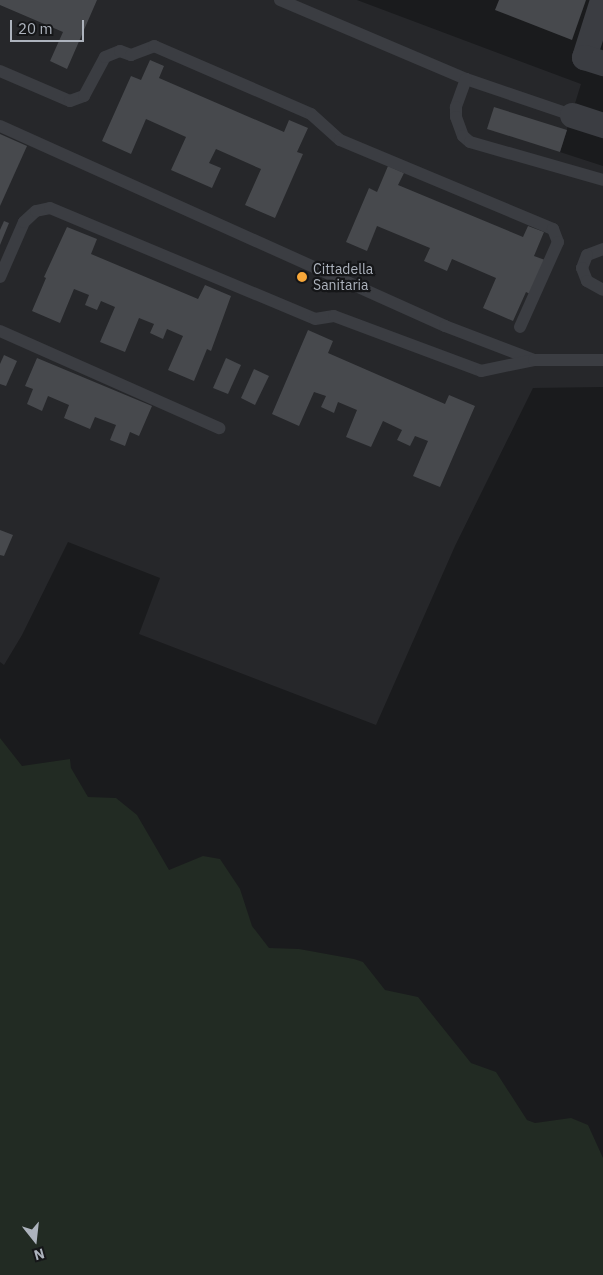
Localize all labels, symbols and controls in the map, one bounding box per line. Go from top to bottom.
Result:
scale bar [12,10,86,42]
text: 20 m [18,19,53,38]
place label: Cittadella Sanitaria [313,261,373,294]
marker: Cittadella Sanitaria [295,270,309,284]
north arrow [10,1215,60,1265]
text: N [32,1244,46,1264]

